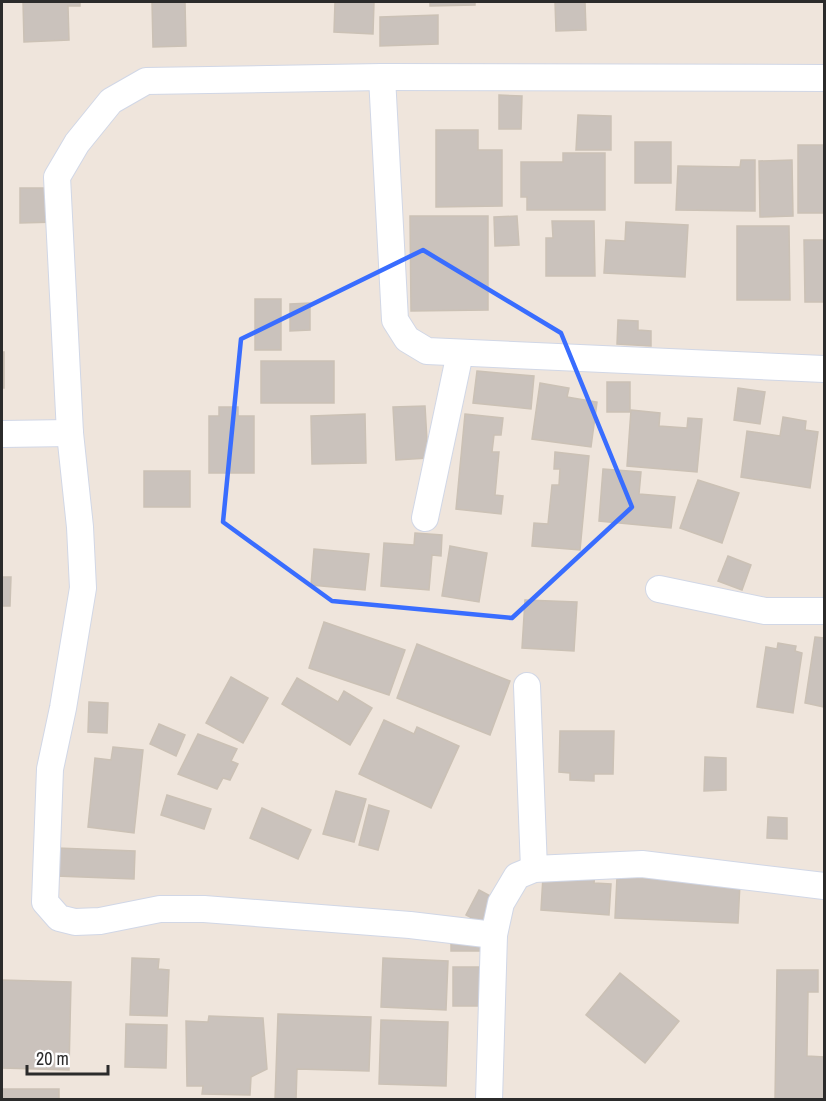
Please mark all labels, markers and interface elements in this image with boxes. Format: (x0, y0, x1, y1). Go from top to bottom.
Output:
scale bar (27, 1038, 108, 1076)
text: 20 m (36, 1046, 69, 1071)

